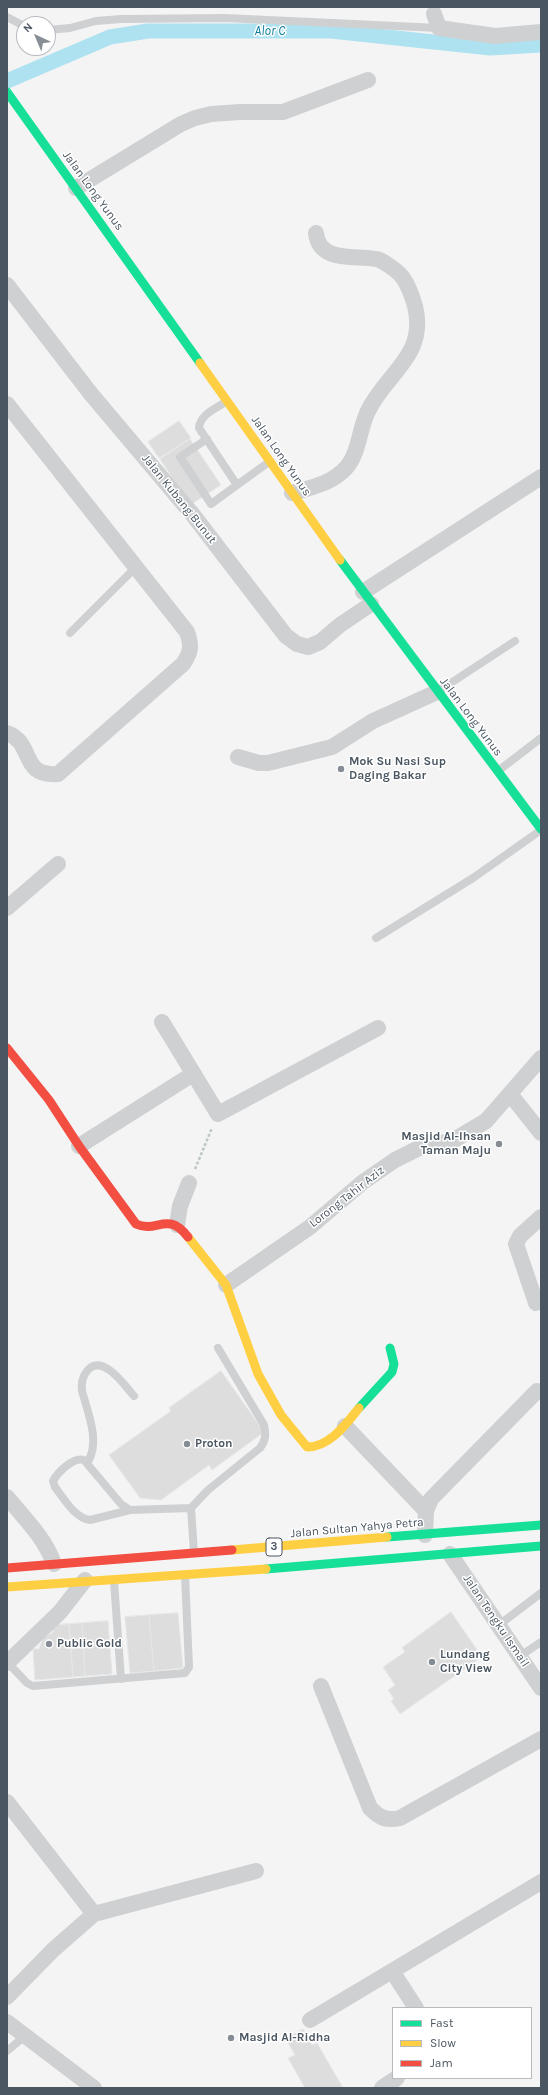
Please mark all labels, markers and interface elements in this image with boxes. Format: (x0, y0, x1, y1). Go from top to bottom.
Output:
north arrow (16, 16, 56, 56)
text: N (21, 20, 35, 35)
water label: Alor C (255, 23, 285, 39)
street label: Jalan Long Yunus (59, 149, 127, 233)
street label: Jalan Long Yunus (248, 413, 314, 499)
street label: Jalan Kubang Bunut (139, 452, 219, 546)
street label: Jalan Long Yunus (437, 675, 505, 759)
place label: Mok Su Nasi Sup Daging Bakar (349, 755, 446, 783)
marker: Mok Su Nasi Sup Daging Bakar (336, 764, 346, 774)
place label: Masjid Al-Ihsan Taman Maju (401, 1130, 491, 1158)
marker: Masjid Al-Ihsan Taman Maju (494, 1139, 504, 1149)
street label: Lorong Tahir Aziz (307, 1163, 387, 1231)
place label: Proton (195, 1437, 232, 1451)
marker: Proton (182, 1439, 192, 1449)
street label: Jalan Sultan Yahya Petra (290, 1515, 424, 1541)
road number: 3 (266, 1538, 282, 1556)
street label: Jalan Tengku Ismail (460, 1572, 532, 1670)
place label: Public Gold (57, 1637, 122, 1651)
marker: Public Gold (44, 1639, 54, 1649)
place label: Lundang City View (440, 1648, 492, 1676)
marker: Lundang City View (427, 1657, 437, 1667)
legend (392, 2007, 532, 2079)
text: Fast (430, 2016, 453, 2030)
place label: Masjid Al-Ridha (239, 2031, 330, 2045)
marker: Masjid Al-Ridha (226, 2033, 236, 2043)
text: Slow (430, 2036, 456, 2050)
text: Jam (430, 2056, 453, 2070)

